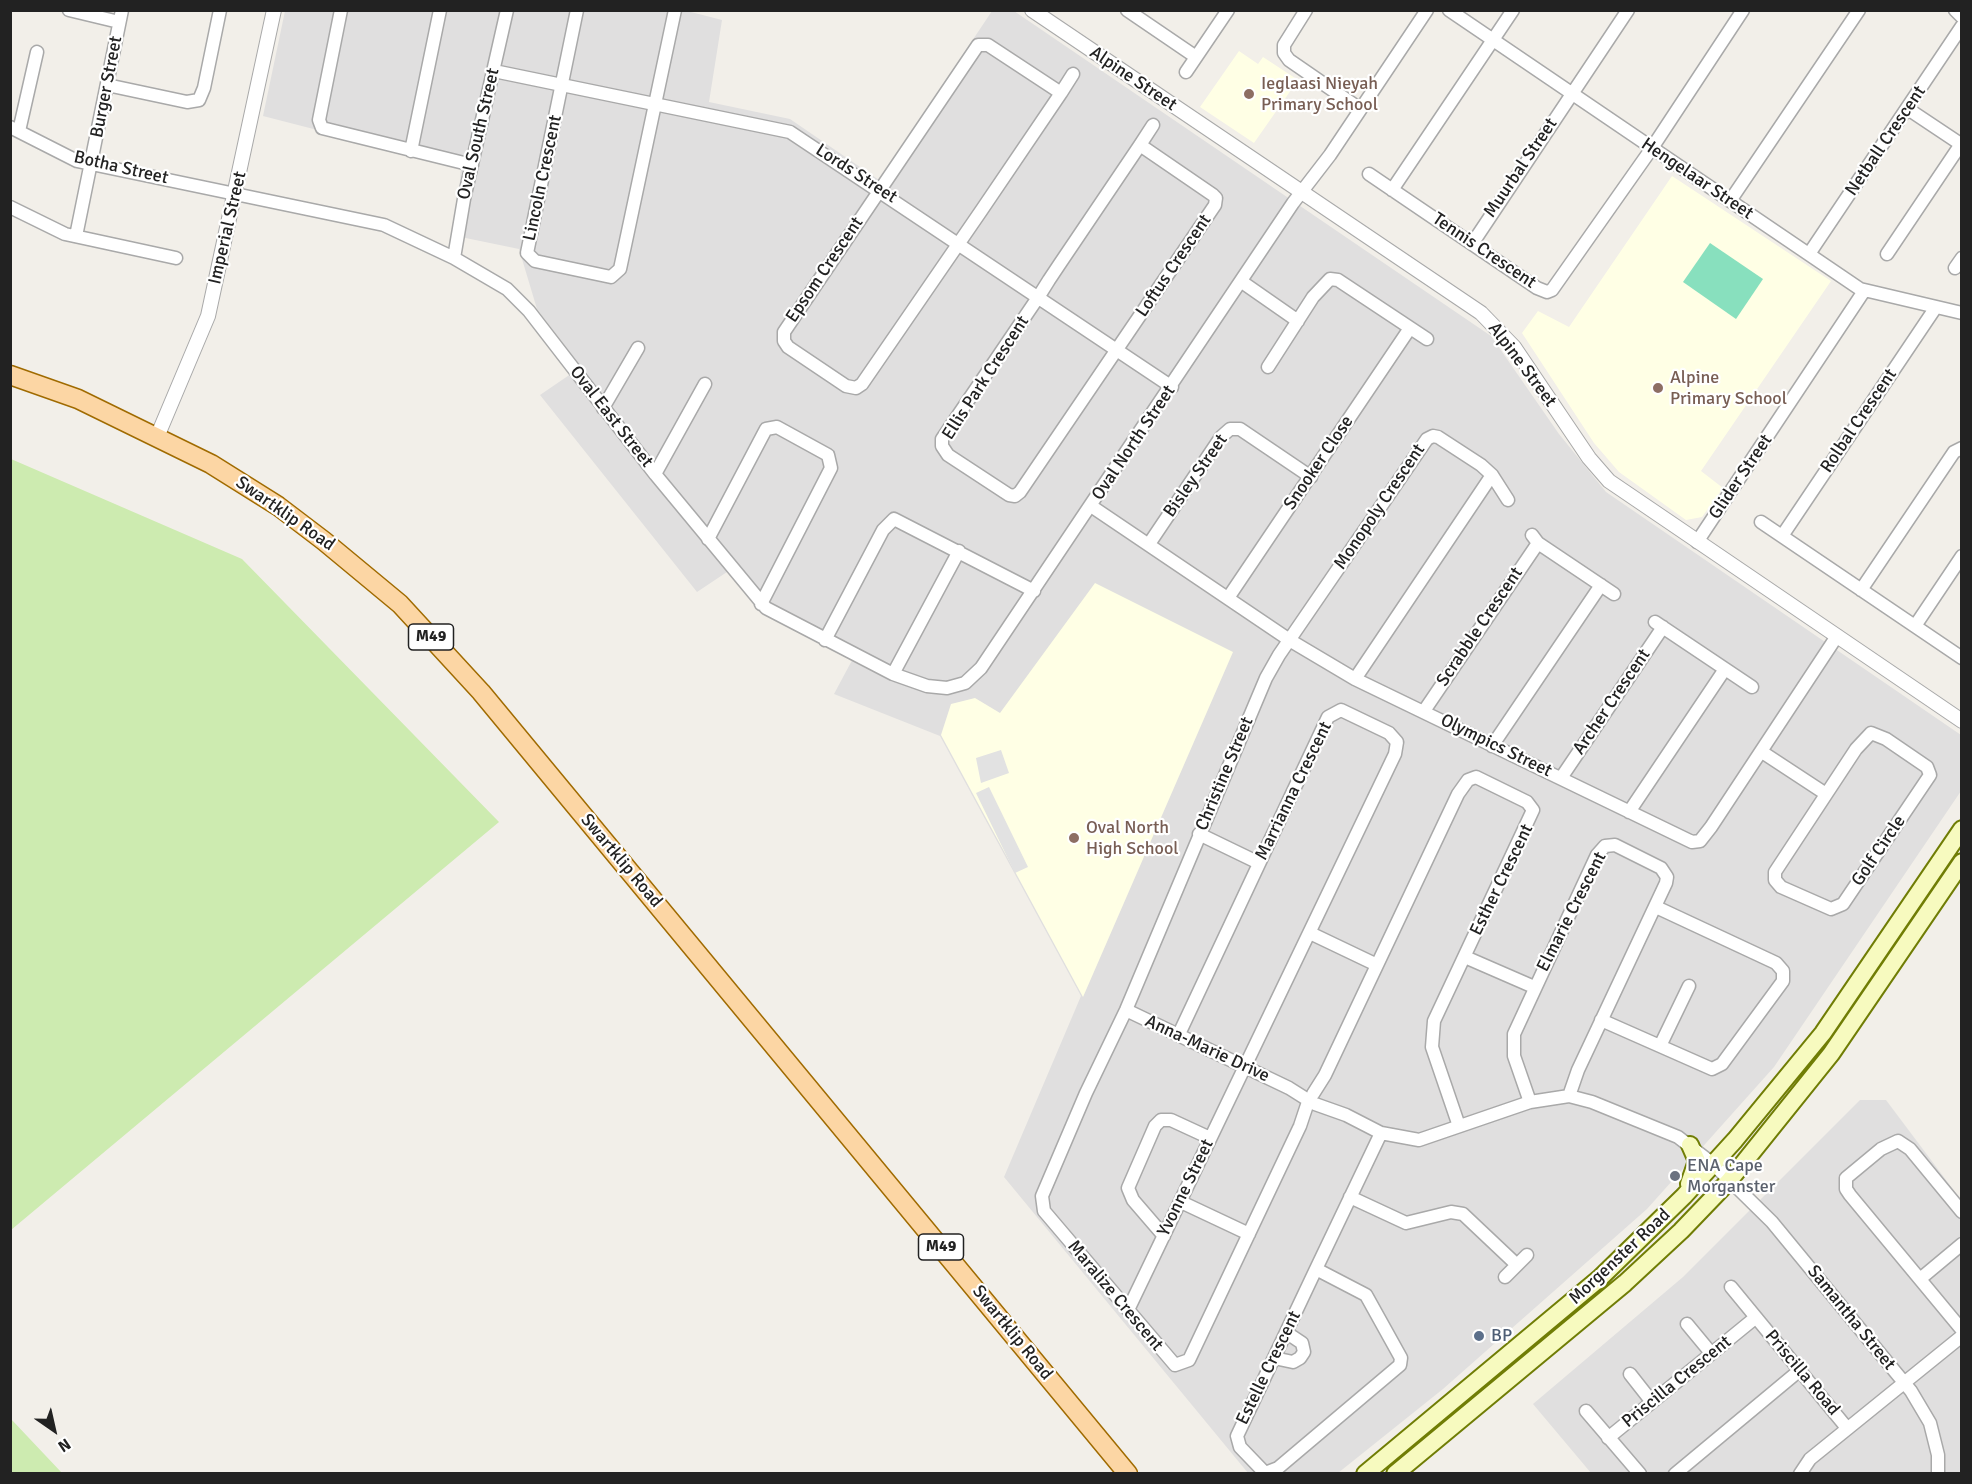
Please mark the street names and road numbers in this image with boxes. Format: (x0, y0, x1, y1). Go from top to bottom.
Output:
street label: Burger Street (87, 34, 127, 140)
street label: Alpine Street (1085, 42, 1181, 116)
street label: Oval South Street (453, 66, 505, 202)
street label: Netball Crescent (1841, 82, 1931, 200)
street label: Lincoln Crescent (519, 113, 567, 243)
street label: Muurbal Street (1480, 114, 1562, 222)
street label: Hengelaar Street (1637, 134, 1757, 224)
street label: Lords Street (811, 140, 901, 208)
street label: Botha Street (72, 147, 170, 189)
street label: Imperial Street (205, 169, 251, 287)
street label: Tennis Crescent (1428, 208, 1540, 294)
street label: Loftus Crescent (1132, 211, 1216, 321)
street label: Epsom Crescent (782, 213, 868, 327)
street label: Ellis Park Crescent (938, 312, 1034, 444)
street label: Alpine Street (1483, 318, 1561, 412)
street label: Oval East Street (565, 362, 657, 472)
street label: Rolbal Crescent (1816, 365, 1902, 477)
street label: Oval North Street (1088, 381, 1180, 505)
street label: Snooker Close (1280, 412, 1358, 514)
street label: Bisley Street (1159, 430, 1233, 522)
street label: Glider Street (1705, 430, 1777, 524)
street label: Monopoly Crescent (1330, 440, 1430, 574)
street label: Swartklip Road (231, 472, 339, 556)
street label: Scrabble Crescent (1432, 563, 1528, 691)
road number: M49 (408, 624, 454, 650)
street label: Archer Crescent (1569, 645, 1655, 759)
street label: Olympics Street (1437, 710, 1555, 782)
street label: Christine Street (1191, 714, 1259, 834)
street label: Marrianna Crescent (1251, 718, 1337, 864)
street label: Swartklip Road (576, 810, 666, 912)
street label: Golf Circle (1847, 812, 1911, 890)
street label: Esther Crescent (1466, 821, 1538, 939)
street label: Elmarie Crescent (1533, 849, 1611, 975)
street label: Anna-Marie Drive (1141, 1011, 1273, 1087)
street label: Yvonne Street (1153, 1136, 1219, 1240)
street label: Morgenster Road (1565, 1204, 1675, 1310)
road number: M49 (918, 1234, 964, 1260)
street label: Maralize Crescent (1062, 1236, 1168, 1356)
street label: Samantha Street (1802, 1261, 1900, 1375)
street label: Swartklip Road (967, 1281, 1057, 1385)
street label: Estelle Crescent (1232, 1308, 1306, 1428)
street label: Priscilla Road (1760, 1326, 1844, 1420)
street label: Priscilla Crescent (1618, 1331, 1736, 1433)

